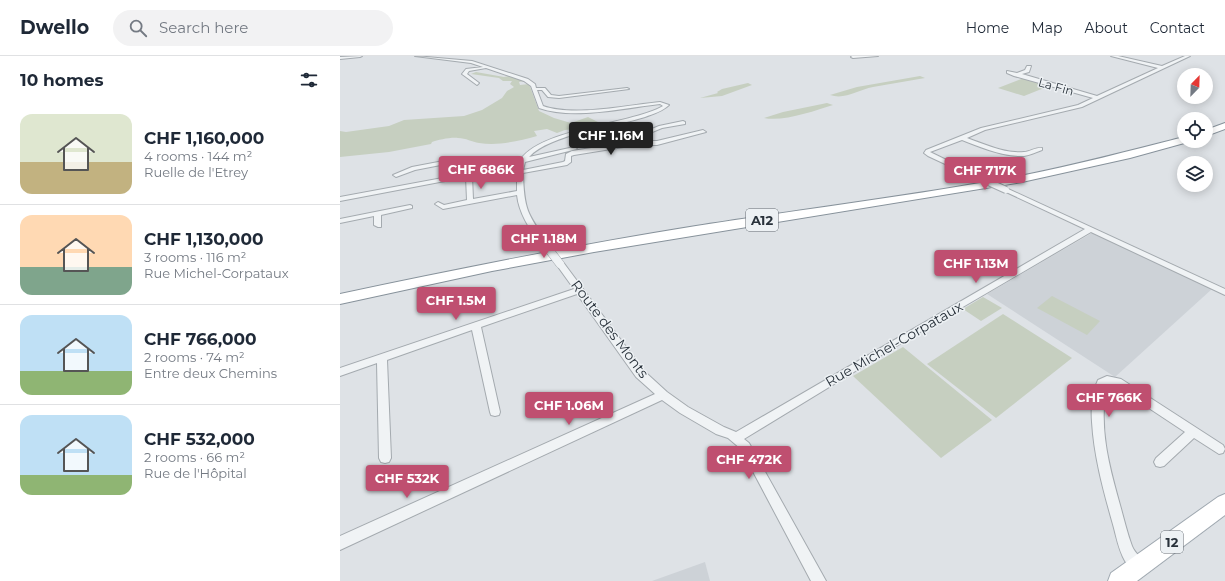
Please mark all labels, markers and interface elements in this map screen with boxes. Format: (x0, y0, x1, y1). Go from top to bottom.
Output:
search box (113, 10, 393, 46)
text: Dwello (20, 16, 89, 39)
icon: search (127, 17, 149, 39)
text: Search here (159, 18, 248, 37)
text: Home (966, 19, 1009, 37)
text: Map (1031, 19, 1062, 37)
text: About (1084, 19, 1128, 37)
text: Contact (1150, 19, 1205, 37)
north arrow (1177, 68, 1213, 104)
map controls (1177, 68, 1213, 192)
icon: filters (298, 69, 320, 91)
text: 10 homes (20, 70, 104, 90)
street label: La Fin (1037, 74, 1076, 99)
button: locate (1177, 112, 1213, 148)
pin: CHF 1.16M (565, 122, 657, 156)
text: CHF 1.16M (578, 127, 644, 143)
text: CHF 1,160,000 (144, 128, 264, 148)
icon: home (52, 130, 100, 178)
text: 4 rooms · 144 m² (144, 148, 252, 164)
pin: CHF 686K (440, 156, 522, 190)
button: layers (1177, 156, 1213, 192)
pin: CHF 717K (944, 157, 1026, 191)
text: CHF 686K (448, 161, 514, 177)
text: CHF 717K (954, 162, 1016, 178)
text: Ruelle de l'Etrey (144, 164, 248, 180)
road number: A12 (746, 209, 778, 231)
pin: CHF 1.18M (498, 225, 590, 259)
text: CHF 1,130,000 (144, 229, 263, 249)
text: CHF 1.18M (511, 230, 577, 246)
icon: home (52, 231, 100, 279)
text: 3 rooms · 116 m² (144, 249, 246, 265)
pin: CHF 1.13M (930, 250, 1022, 284)
text: CHF 1.13M (943, 255, 1009, 271)
text: Rue Michel-Corpataux (144, 265, 289, 281)
street label: Route des Monts (567, 276, 653, 382)
pin: CHF 1.5M (415, 287, 497, 321)
text: CHF 1.5M (426, 292, 486, 308)
street label: Rue Michel-Corpataux (822, 297, 966, 391)
text: CHF 766,000 (144, 329, 257, 349)
icon: home (52, 331, 100, 379)
text: 2 rooms · 74 m² (144, 349, 245, 365)
text: Entre deux Chemins (144, 365, 277, 381)
pin: CHF 766K (1068, 384, 1150, 418)
text: CHF 766K (1076, 389, 1142, 405)
pin: CHF 1.06M (523, 392, 615, 426)
text: CHF 1.06M (534, 397, 604, 413)
text: CHF 532,000 (144, 429, 255, 449)
icon: home (52, 431, 100, 479)
pin: CHF 472K (708, 446, 790, 480)
text: 2 rooms · 66 m² (144, 449, 245, 465)
text: CHF 472K (716, 451, 782, 467)
text: Rue de l'Hôpital (144, 465, 247, 481)
pin: CHF 532K (366, 465, 448, 499)
text: CHF 532K (375, 470, 439, 486)
road number: 12 (1161, 531, 1183, 553)

